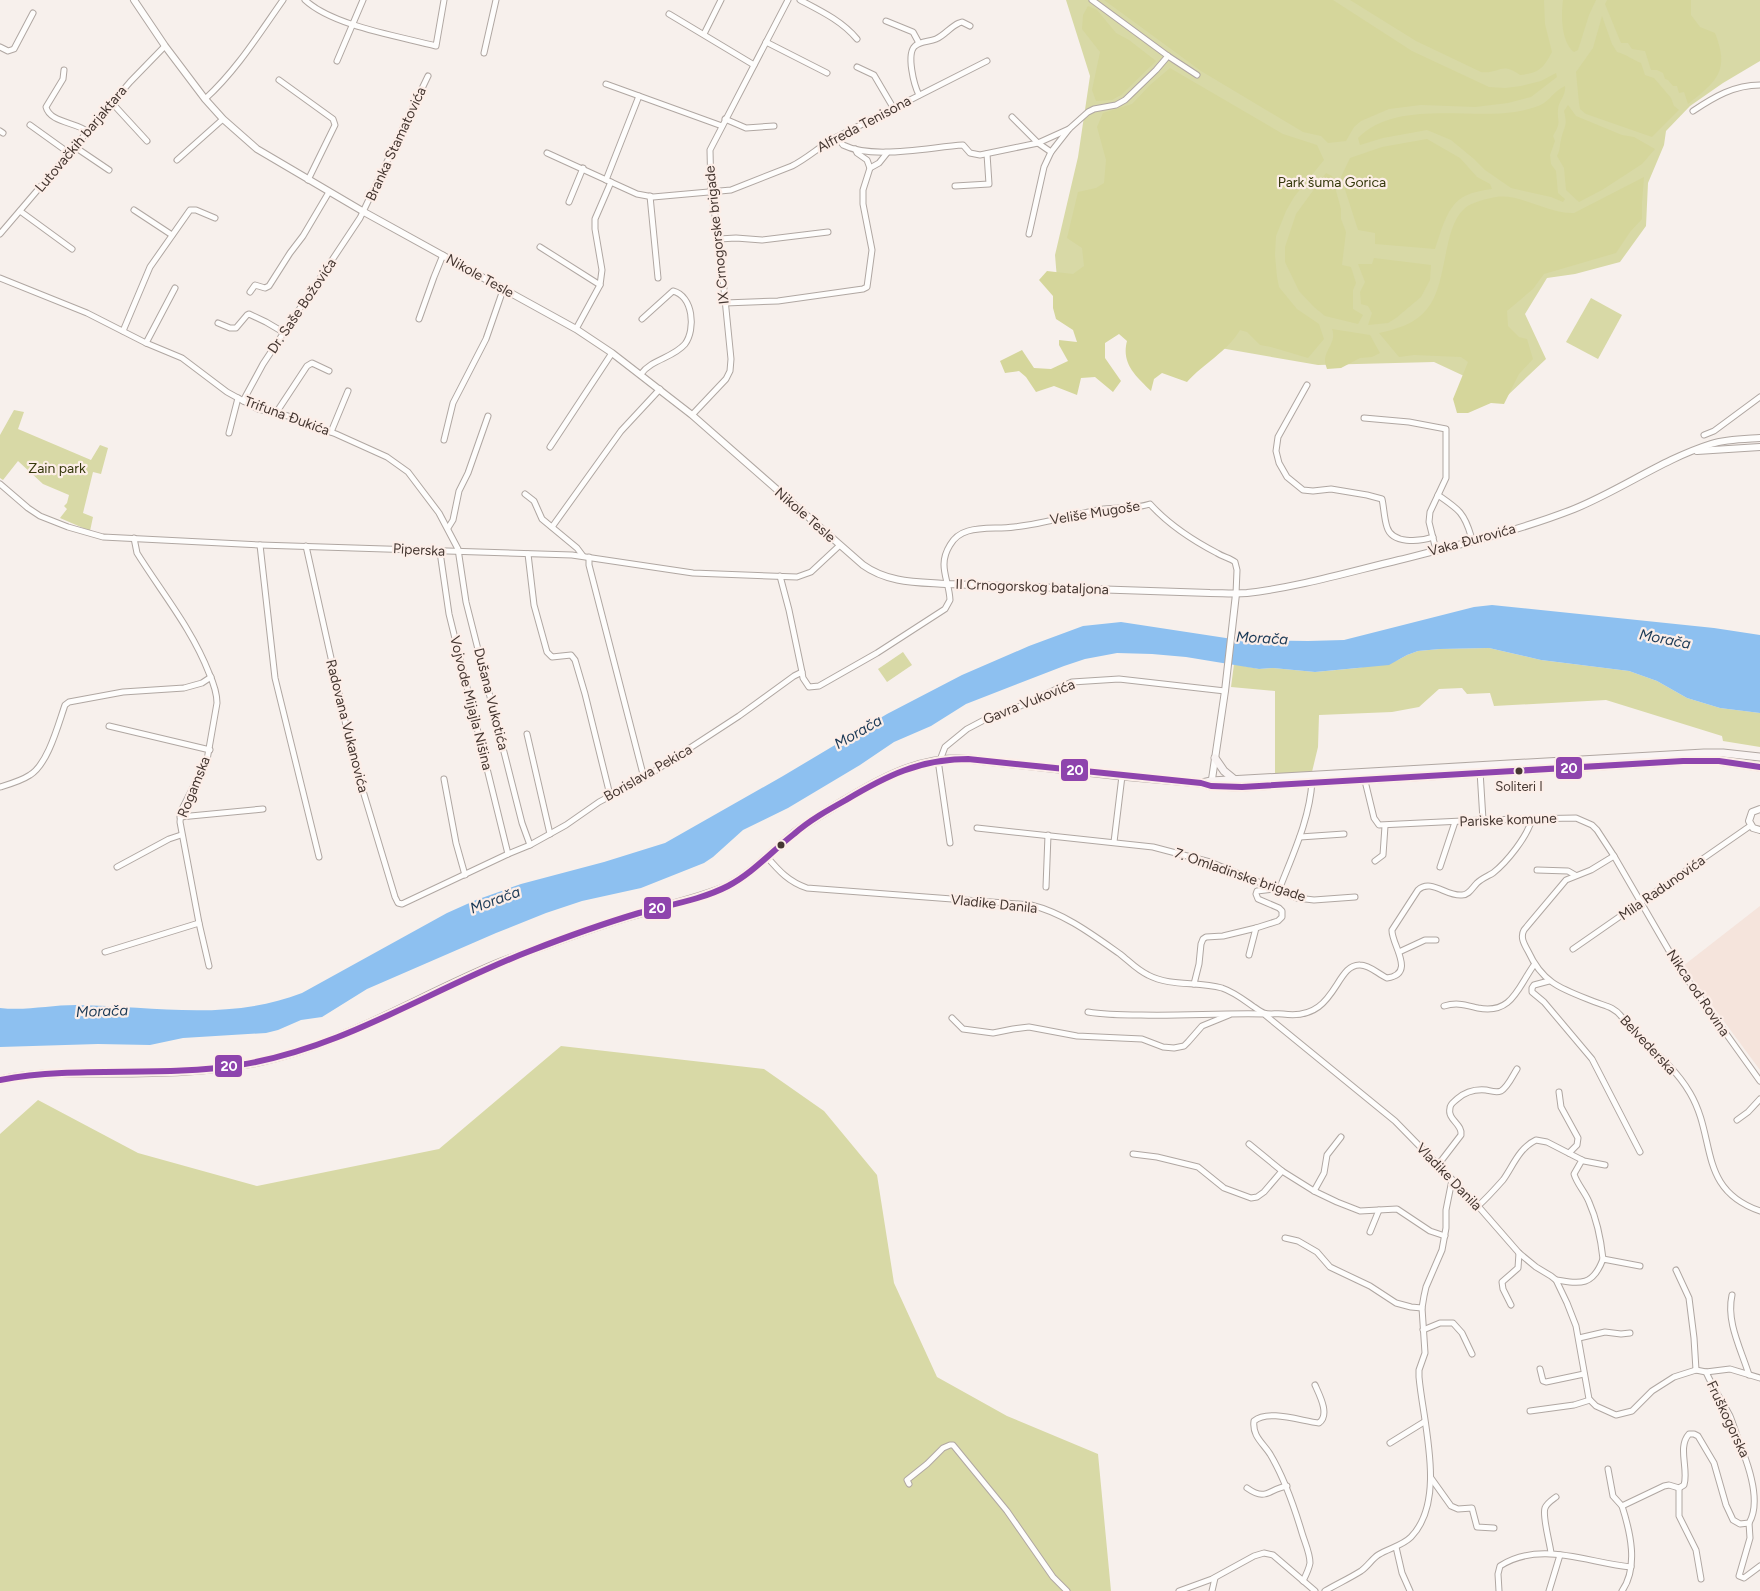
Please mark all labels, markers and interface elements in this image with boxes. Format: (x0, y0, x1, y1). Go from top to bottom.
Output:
street label: Lutovačkih barjaktara (32, 82, 130, 196)
street label: Branka Stamatovića (362, 84, 430, 204)
street label: Alfreda Tenisona (814, 92, 914, 156)
street label: IX Crnogorske brigade (701, 164, 733, 305)
park label: Park šuma Gorica (1278, 174, 1386, 191)
street label: Nikole Tesle (443, 250, 517, 302)
street label: Dr. Saše Božovića (264, 255, 340, 357)
street label: Trifuna Đukića (242, 393, 332, 439)
park label: Zain park (28, 460, 86, 477)
street label: Nikole Tesle (771, 484, 839, 546)
street label: Veliše Mugoše (1049, 497, 1142, 529)
street label: Vaka Đurovića (1426, 520, 1518, 560)
street label: Piperska (392, 540, 446, 560)
street label: II Crnogorskog bataljona (955, 576, 1109, 598)
water label: Morača (1638, 625, 1693, 653)
water label: Morača (1235, 628, 1289, 648)
street label: Vojvode Mijajla Nišina (446, 634, 496, 772)
street label: Dušana Vukotića (470, 646, 512, 752)
street label: Radovana Vukanovića (322, 658, 372, 794)
street label: Gavra Vukovića (981, 676, 1077, 728)
water label: Morača (831, 711, 885, 753)
street label: Borislava Pekica (601, 741, 695, 805)
street label: Rogamska (174, 754, 214, 820)
line badge: 20 (1555, 756, 1583, 780)
line badge: 20 (1060, 758, 1089, 782)
text: 20 (1560, 760, 1578, 777)
text: 20 (1066, 762, 1084, 779)
marker: Soliteri I (1514, 766, 1524, 776)
place label: Soliteri I (1495, 779, 1543, 794)
street label: Pariske komune (1459, 810, 1557, 830)
unlabelled marker (776, 840, 786, 850)
street label: 7. Omladinske brigade (1172, 845, 1308, 906)
street label: Mila Radunovića (1615, 852, 1709, 924)
water label: Morača (467, 883, 523, 917)
street label: Vladike Danila (950, 891, 1038, 917)
line badge: 20 (643, 896, 672, 920)
text: 20 (648, 900, 666, 917)
street label: Nikca od Rovina (1663, 946, 1733, 1040)
water label: Morača (76, 1001, 129, 1021)
street label: Belvederska (1616, 1012, 1680, 1078)
line badge: 20 (214, 1054, 243, 1078)
text: 20 (220, 1058, 238, 1075)
street label: Vladike Danila (1413, 1140, 1485, 1214)
street label: Fruškogorska (1703, 1378, 1753, 1460)

